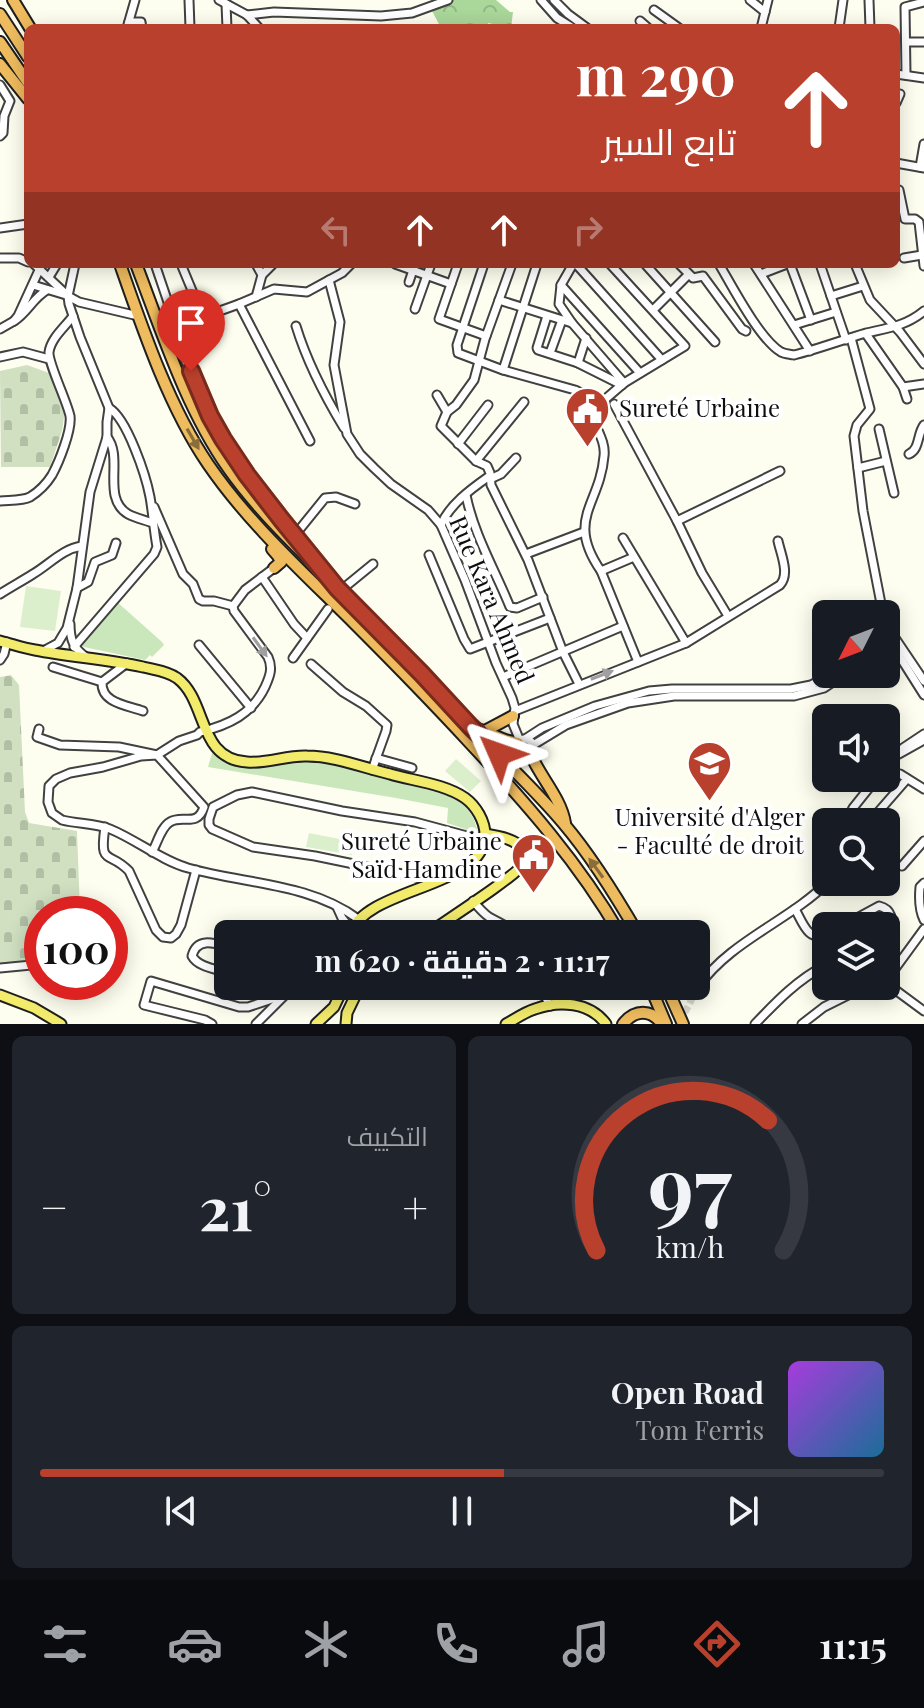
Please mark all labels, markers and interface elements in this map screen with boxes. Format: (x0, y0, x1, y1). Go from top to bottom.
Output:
text: 290 m (576, 36, 736, 111)
icon: ahead (764, 56, 868, 160)
text: تابع السير (603, 116, 736, 164)
icon: left (314, 208, 358, 252)
icon: ahead (398, 208, 442, 252)
icon: ahead (482, 208, 526, 252)
icon: right (566, 208, 610, 252)
pin (157, 289, 225, 371)
icon: arrive (169, 301, 213, 345)
public building icon: Sureté Urbaine (564, 385, 612, 448)
place label: Sureté Urbaine (619, 391, 780, 423)
one-way arrow (186, 428, 200, 450)
street label: Rue Kara Ahmed (443, 510, 543, 688)
north arrow (812, 600, 900, 688)
map controls (812, 600, 900, 1000)
one-way arrow (252, 637, 268, 657)
one-way arrow (590, 668, 614, 681)
button: sound (812, 704, 900, 792)
position arrow (457, 712, 541, 796)
school or university icon: Université d'Alger - Faculté de droit (686, 740, 734, 803)
place label: Université d'Alger - Faculté de droit (615, 800, 806, 860)
button: search (812, 808, 900, 896)
place label: Sureté Urbaine Saïd Hamdine (341, 824, 502, 884)
public building icon: Sureté Urbaine Saïd Hamdine (509, 832, 557, 895)
one-way arrow (588, 857, 604, 879)
speed limit sign: 100 (24, 896, 128, 1000)
button: layers (812, 912, 900, 1000)
text: 11:17 · 2 دقيقة · 620 m (314, 940, 610, 980)
text: التكييف (346, 1118, 428, 1153)
text: 97 (648, 1127, 732, 1238)
text: 21° (199, 1166, 272, 1246)
text: − (40, 1176, 68, 1235)
text: + (402, 1176, 428, 1235)
text: km/h (656, 1227, 724, 1265)
text: Open Road (611, 1372, 764, 1412)
text: Tom Ferris (635, 1412, 764, 1447)
icon: previous (159, 1489, 203, 1533)
icon: pause (440, 1489, 484, 1533)
icon: next (721, 1489, 765, 1533)
icon: filters (37, 1616, 93, 1672)
icon: car (167, 1616, 223, 1672)
icon: climate (298, 1616, 354, 1672)
icon: phone (428, 1616, 484, 1672)
icon: music (558, 1616, 614, 1672)
icon: directions (689, 1616, 745, 1672)
text: 11:15 (819, 1620, 887, 1668)

